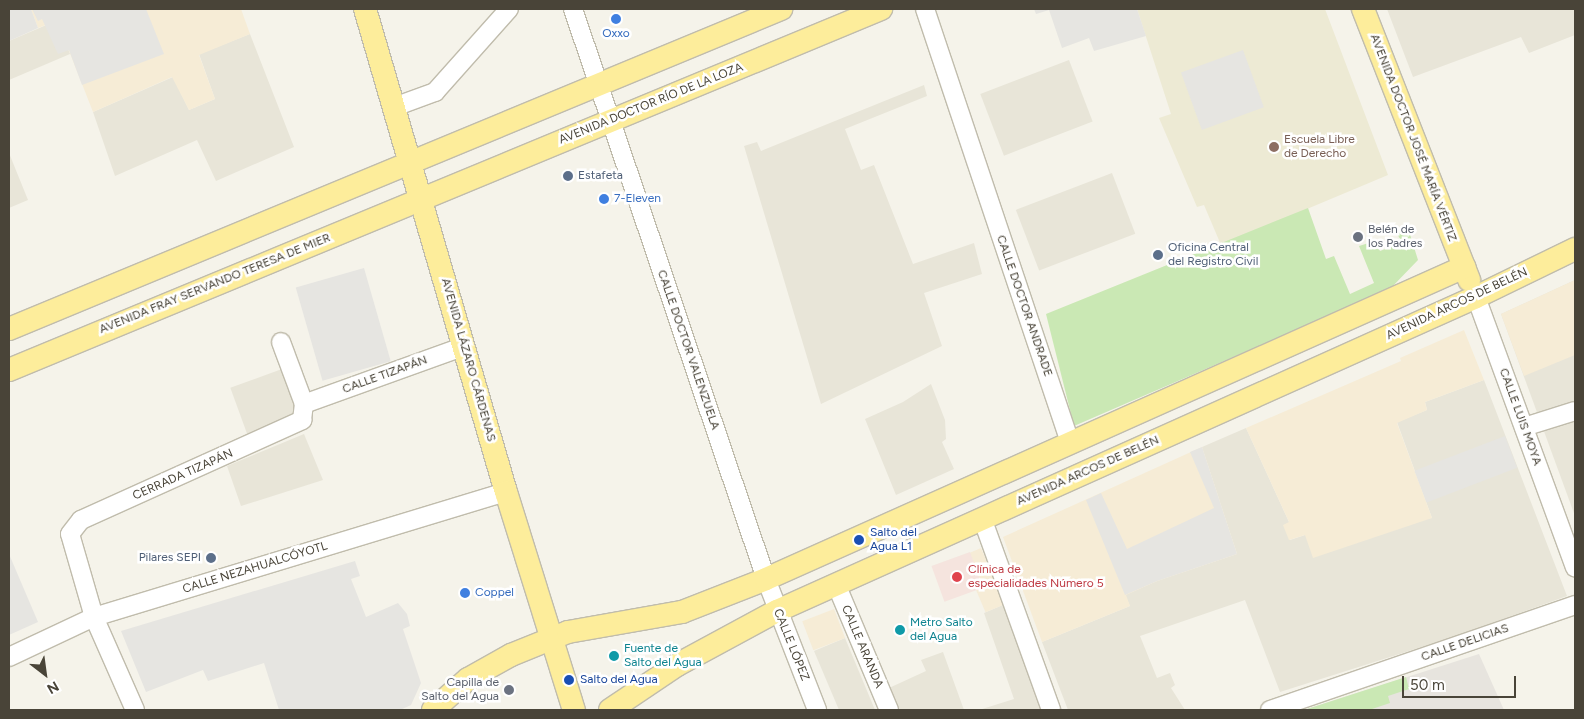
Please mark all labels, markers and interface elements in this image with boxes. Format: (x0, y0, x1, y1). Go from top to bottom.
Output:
marker: Oxxo (610, 13, 622, 25)
place label: Oxxo (602, 27, 630, 41)
street label: AVENIDA DOCTOR JOSÉ MARÍA VÉRTIZ (1367, 32, 1459, 244)
street label: AVENIDA DOCTOR RÍO DE LA LOZA (557, 60, 745, 148)
place label: Escuela Libre de Derecho (1284, 133, 1355, 161)
marker: Escuela Libre de Derecho (1268, 141, 1280, 153)
place label: Estafeta (578, 169, 623, 183)
marker: Estafeta (562, 170, 574, 182)
place label: 7-Eleven (614, 192, 661, 206)
marker: 7-Eleven (598, 193, 610, 205)
place label: Belén de los Padres (1368, 223, 1422, 251)
street label: AVENIDA FRAY SERVANDO TERESA DE MIER (97, 231, 333, 337)
marker: Belén de los Padres (1352, 231, 1364, 243)
street label: CALLE DOCTOR ANDRADE (993, 233, 1055, 379)
place label: Oficina Central del Registro Civil (1168, 241, 1258, 269)
marker: Oficina Central del Registro Civil (1152, 249, 1164, 261)
street label: AVENIDA ARCOS DE BELÉN (1384, 265, 1530, 343)
street label: CALLE DOCTOR VALENZUELA (654, 268, 722, 432)
street label: AVENIDA LÁZARO CÁRDENAS (438, 277, 498, 443)
street label: CALLE TIZAPÁN (341, 353, 429, 397)
street label: CALLE LUIS MOYA (1496, 366, 1544, 468)
street label: AVENIDA ARCOS DE BELÉN (1015, 433, 1161, 509)
street label: CERRADA TIZAPÁN (131, 446, 235, 504)
place label: Salto del Agua L1 (870, 526, 917, 554)
marker: Salto del Agua L1 (852, 533, 866, 547)
street label: CALLE NEZAHUALCÓYOTL (181, 539, 329, 597)
place label: Pilares SEPI (139, 551, 201, 565)
marker: Pilares SEPI (205, 552, 217, 564)
place label: Clínica de especialidades Número 5 (968, 563, 1104, 591)
marker: Clínica de especialidades Número 5 (950, 570, 964, 584)
place label: Coppel (475, 586, 514, 600)
marker: Coppel (459, 587, 471, 599)
street label: CALLE ARANDA (838, 603, 886, 691)
street label: CALLE LÓPEZ (770, 607, 812, 683)
place label: Metro Salto del Agua (910, 616, 973, 644)
street label: CALLE DELICIAS (1419, 621, 1511, 665)
marker: Metro Salto del Agua (894, 624, 906, 636)
place label: Fuente de Salto del Agua (624, 642, 702, 670)
north arrow (20, 649, 70, 699)
marker: Fuente de Salto del Agua (608, 650, 620, 662)
scale bar (1404, 666, 1518, 698)
marker: Salto del Agua (562, 673, 576, 687)
place label: Salto del Agua (580, 673, 658, 687)
place label: Capilla de Salto del Agua (421, 676, 499, 704)
text: 50 m (1410, 676, 1445, 694)
text: N (44, 677, 62, 697)
marker: Capilla de Salto del Agua (503, 684, 515, 696)

